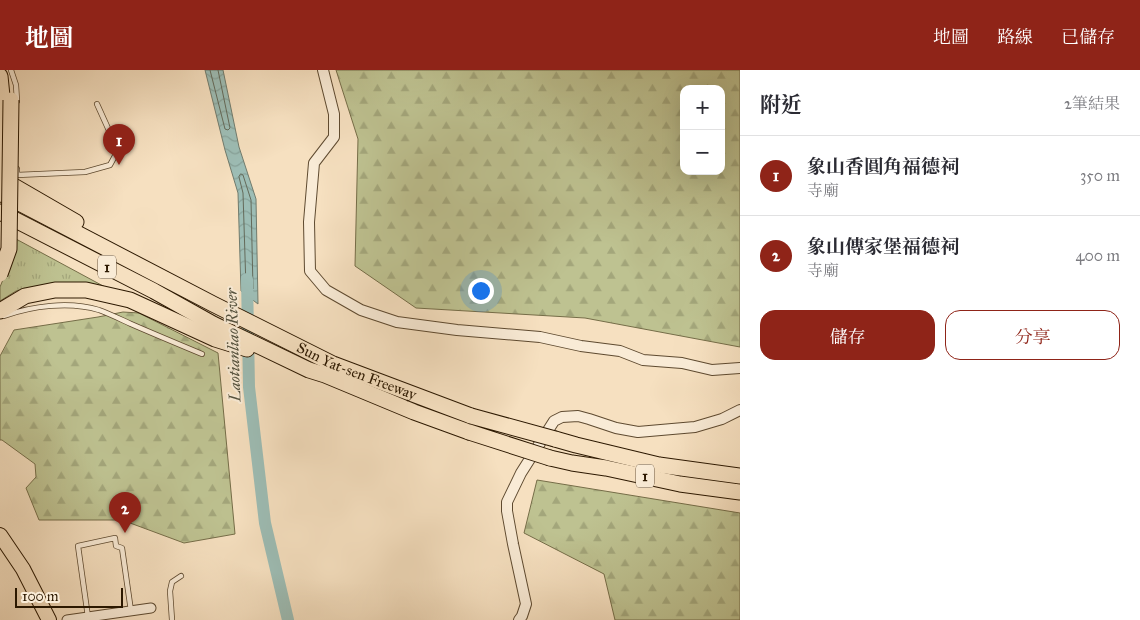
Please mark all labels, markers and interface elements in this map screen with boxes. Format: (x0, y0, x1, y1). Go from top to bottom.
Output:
text: 地圖 (25, 23, 73, 53)
text: 地圖 (933, 26, 969, 48)
text: 路線 (997, 26, 1033, 48)
text: 已儲存 (1061, 26, 1115, 48)
map controls (680, 85, 725, 175)
button: + (680, 85, 725, 130)
text: 附近 (760, 92, 802, 118)
text: 2筆結果 (1064, 94, 1120, 113)
pin: 1 (103, 124, 135, 165)
button: − (680, 130, 725, 175)
text: 象山香圓角福德祠 (807, 155, 959, 178)
text: 1 (773, 166, 779, 185)
text: 350 m (1080, 166, 1120, 185)
text: 寺廟 (807, 181, 839, 200)
text: 象山傳家堡福德祠 (807, 235, 959, 258)
text: 2 (772, 246, 780, 265)
text: 400 m (1076, 246, 1120, 265)
road number: 1 (98, 256, 116, 278)
text: 寺廟 (807, 261, 839, 280)
your location (468, 278, 494, 304)
water label: Laotianliao River (221, 287, 245, 403)
button: 儲存 (760, 310, 935, 360)
button: 分享 (945, 310, 1120, 360)
street label: Sun Yat-sen Freeway (294, 338, 420, 404)
road number: 1 (636, 464, 654, 488)
pin: 2 (109, 492, 141, 533)
scale bar (15, 585, 122, 608)
text: 100 m (22, 588, 59, 605)

